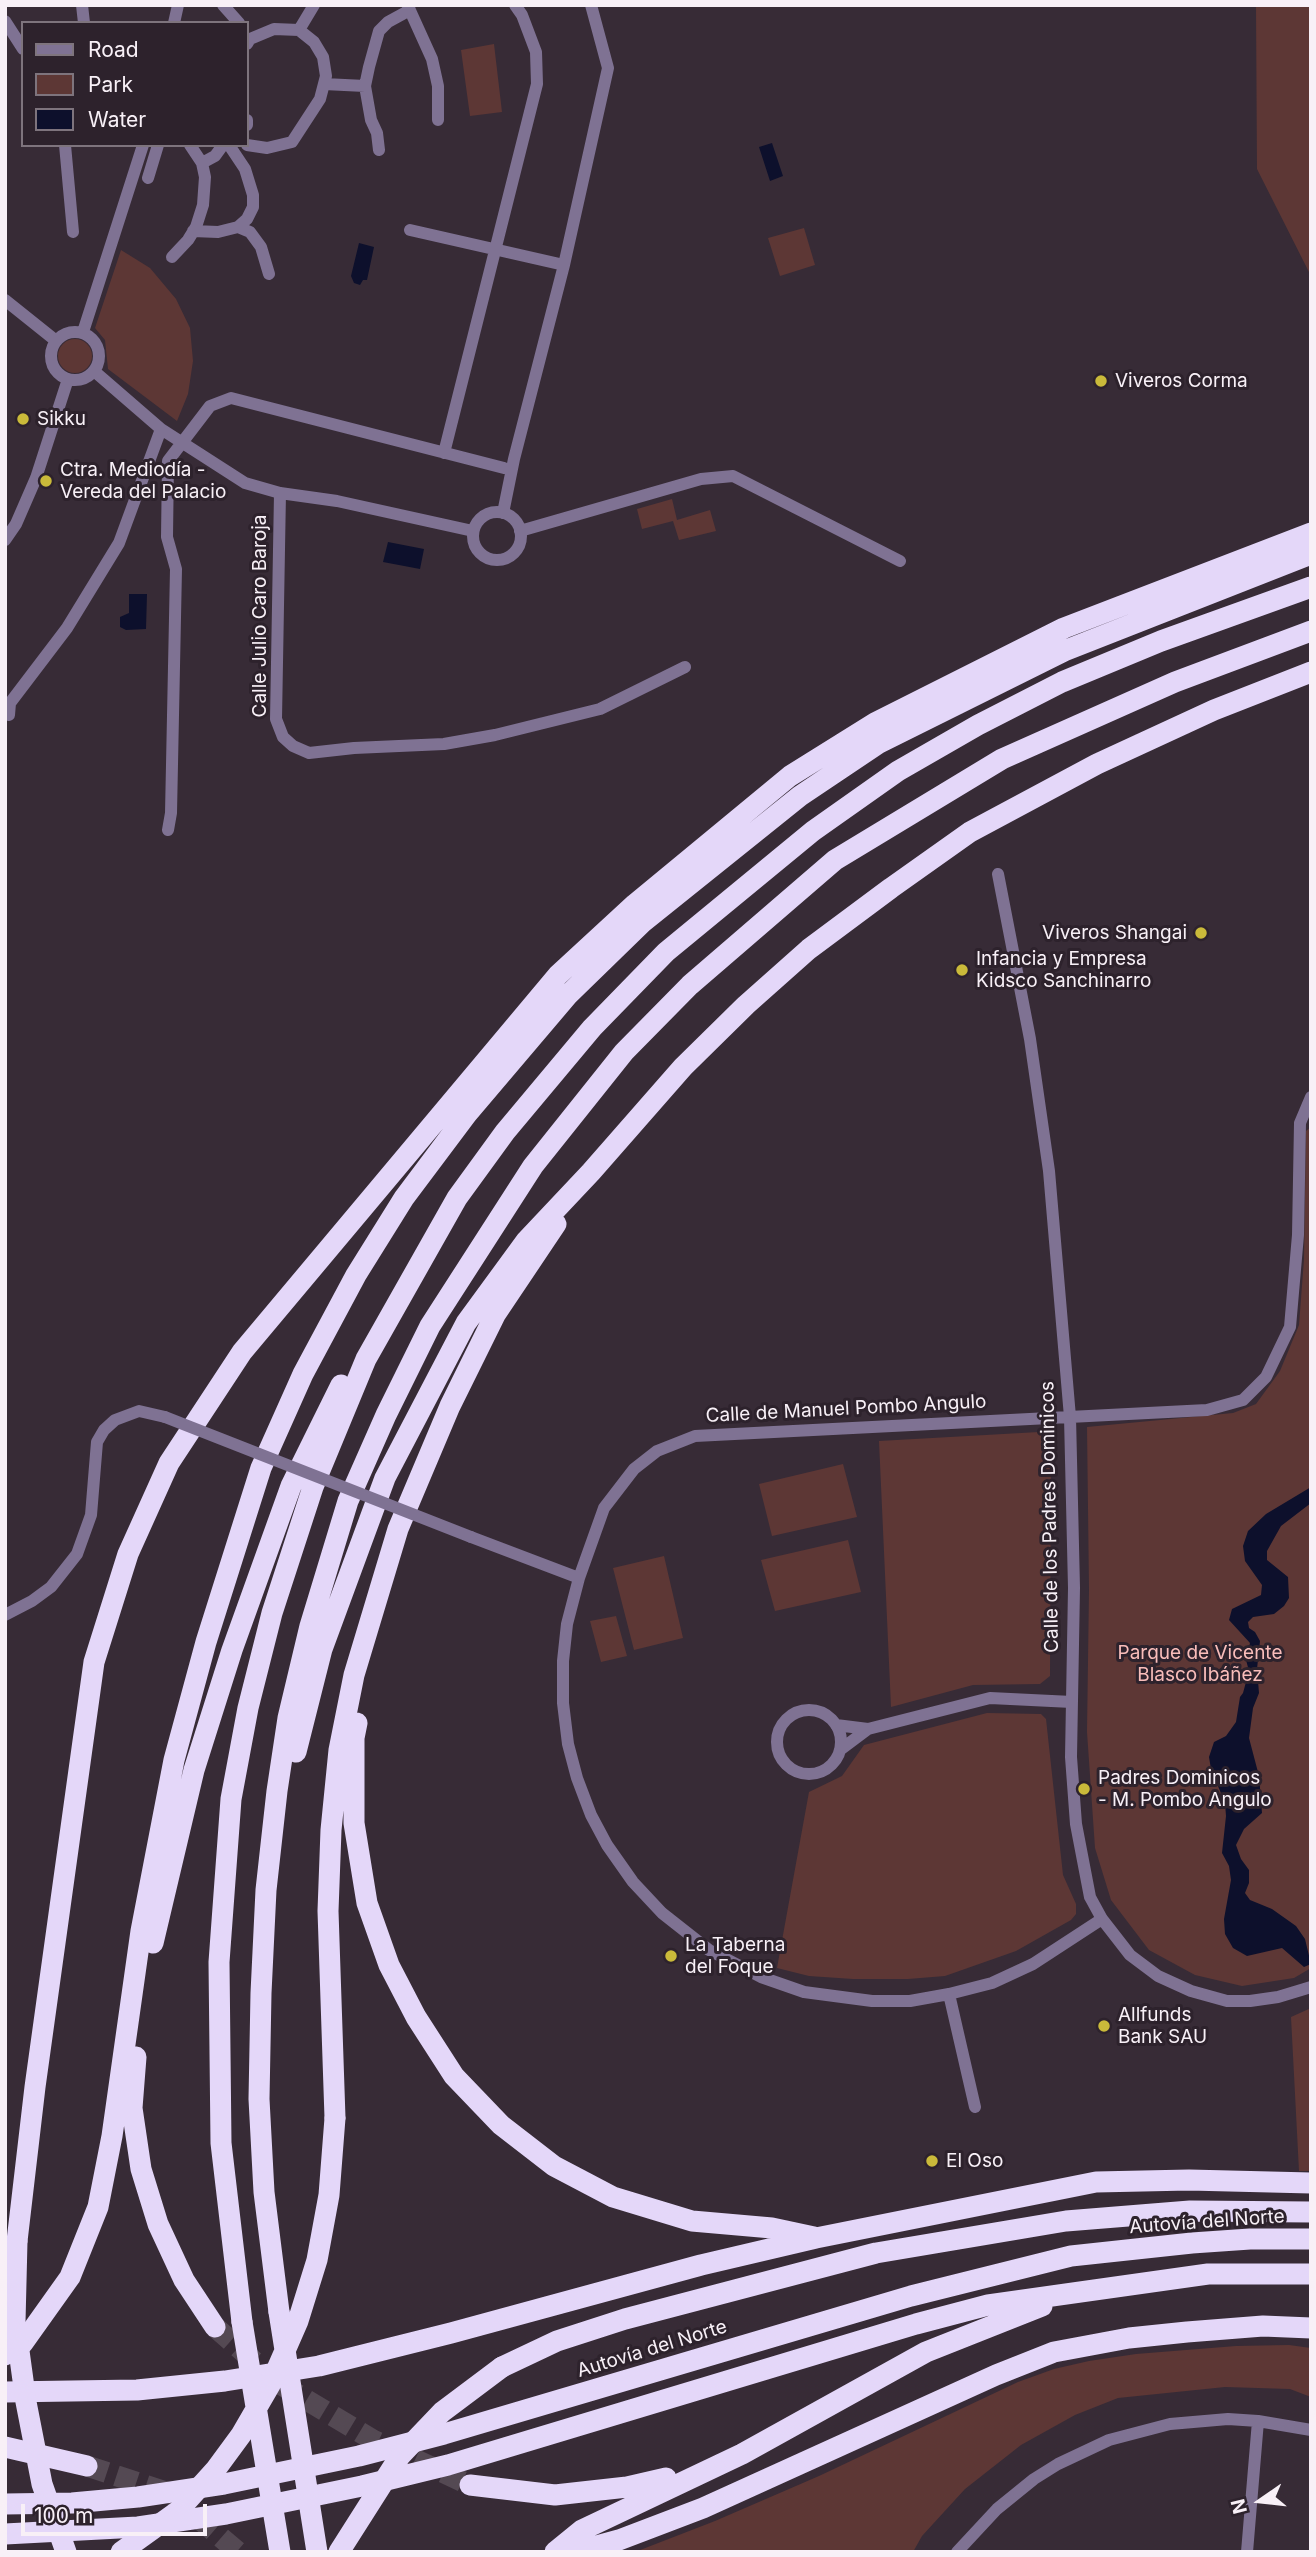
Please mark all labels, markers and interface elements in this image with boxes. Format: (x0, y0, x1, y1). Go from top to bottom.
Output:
legend (21, 21, 248, 147)
text: Road (88, 37, 139, 62)
text: Park (88, 72, 133, 97)
text: Water (88, 107, 146, 132)
place label: Viveros Corma (1115, 370, 1248, 392)
marker: Viveros Corma (1093, 373, 1109, 389)
place label: Sikku (37, 408, 86, 430)
marker: Sikku (15, 411, 31, 427)
place label: Ctra. Mediodía - Vereda del Palacio (60, 459, 226, 503)
marker: Ctra. Mediodía - Vereda del Palacio (38, 473, 54, 489)
street label: Calle Julio Caro Baroja (249, 515, 271, 717)
place label: Viveros Shangai (1042, 922, 1187, 944)
marker: Viveros Shangai (1193, 925, 1209, 941)
place label: Infancia y Empresa Kidsco Sanchinarro (976, 948, 1151, 992)
marker: Infancia y Empresa Kidsco Sanchinarro (954, 962, 970, 978)
street label: Calle de los Padres Dominicos (1036, 1381, 1064, 1653)
street label: Calle de Manuel Pombo Angulo (705, 1390, 987, 1428)
park label: Parque de Vicente Blasco Ibáñez (1118, 1642, 1282, 1686)
place label: Padres Dominicos - M. Pombo Angulo (1098, 1767, 1272, 1811)
marker: Padres Dominicos - M. Pombo Angulo (1076, 1781, 1092, 1797)
place label: La Taberna del Foque (685, 1934, 785, 1978)
marker: La Taberna del Foque (663, 1948, 679, 1964)
place label: Allfunds Bank SAU (1118, 2004, 1207, 2048)
marker: Allfunds Bank SAU (1096, 2018, 1112, 2034)
place label: El Oso (946, 2150, 1003, 2172)
marker: El Oso (924, 2153, 940, 2169)
street label: Autovía del Norte (1129, 2205, 1285, 2239)
street label: Autovía del Norte (574, 2315, 730, 2383)
north arrow (1225, 2466, 1295, 2536)
scale bar (24, 2490, 210, 2534)
text: N (1226, 2496, 1252, 2516)
text: 100 m (34, 2503, 93, 2528)

